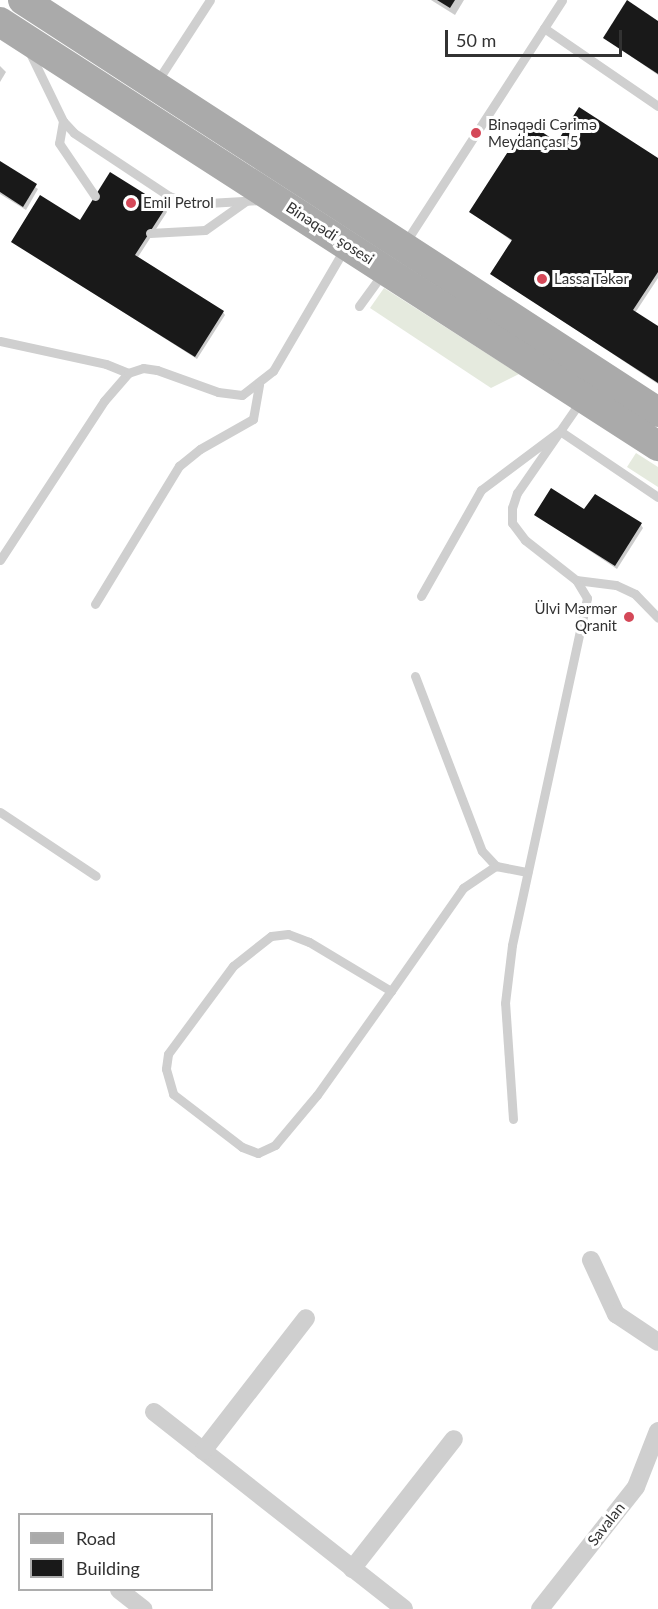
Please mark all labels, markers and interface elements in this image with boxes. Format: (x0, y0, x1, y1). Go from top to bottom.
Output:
scale bar (448, 18, 625, 56)
text: 50 m (456, 29, 496, 51)
place label: Binəqədi Cərimə Meydançası 5 (488, 115, 597, 150)
marker: Binəqədi Cərimə Meydançası 5 (469, 126, 483, 140)
place label: Emil Petrol (143, 194, 214, 212)
marker: Emil Petrol (124, 196, 138, 210)
street label: Binəqədi şosesi (283, 198, 377, 268)
place label: Lassa Təkər (554, 270, 629, 288)
marker: Lassa Təkər (535, 272, 549, 286)
place label: Ülvi Mərmər Qranit (535, 599, 617, 634)
marker: Ülvi Mərmər Qranit (622, 610, 636, 624)
street label: Savalan (584, 1499, 628, 1549)
legend (18, 1513, 213, 1591)
text: Road (76, 1527, 116, 1549)
text: Building (76, 1557, 140, 1579)

